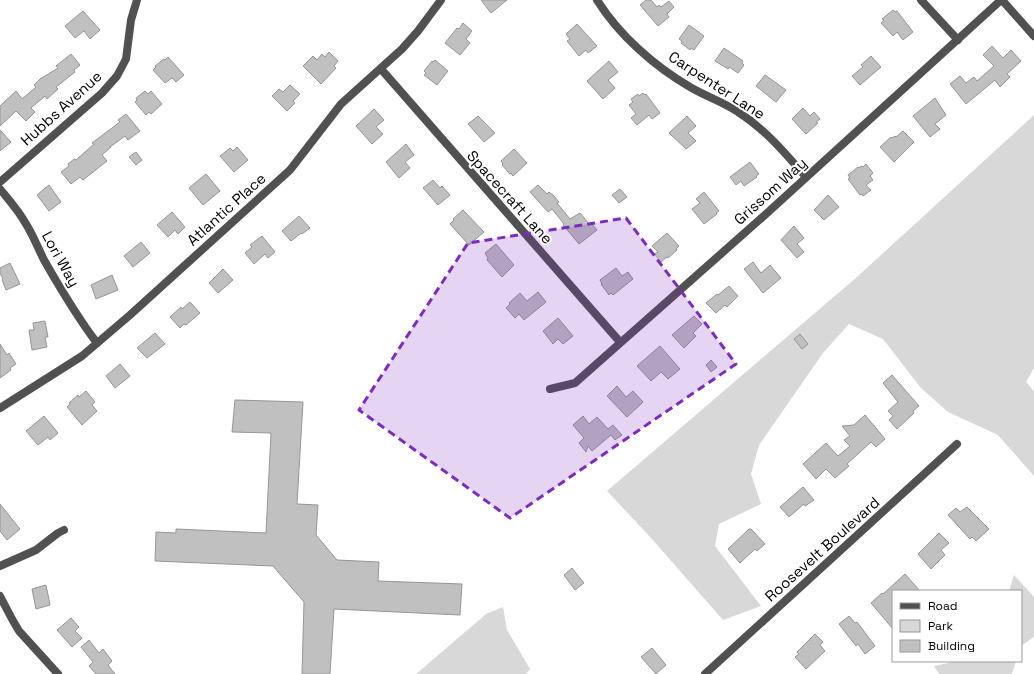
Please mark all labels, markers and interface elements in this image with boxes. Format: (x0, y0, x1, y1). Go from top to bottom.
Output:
street label: Carpenter Lane (665, 47, 769, 123)
street label: Hubbs Avenue (16, 66, 106, 149)
street label: Spacecraft Lane (463, 146, 557, 248)
street label: Grissom Way (730, 153, 810, 229)
street label: Atlantic Place (183, 169, 269, 249)
street label: Lori Way (38, 228, 84, 290)
street label: Roosevelt Boulevard (761, 493, 883, 605)
legend (892, 590, 1022, 662)
text: Road (928, 598, 957, 614)
text: Park (928, 618, 953, 634)
text: Building (928, 638, 975, 654)

